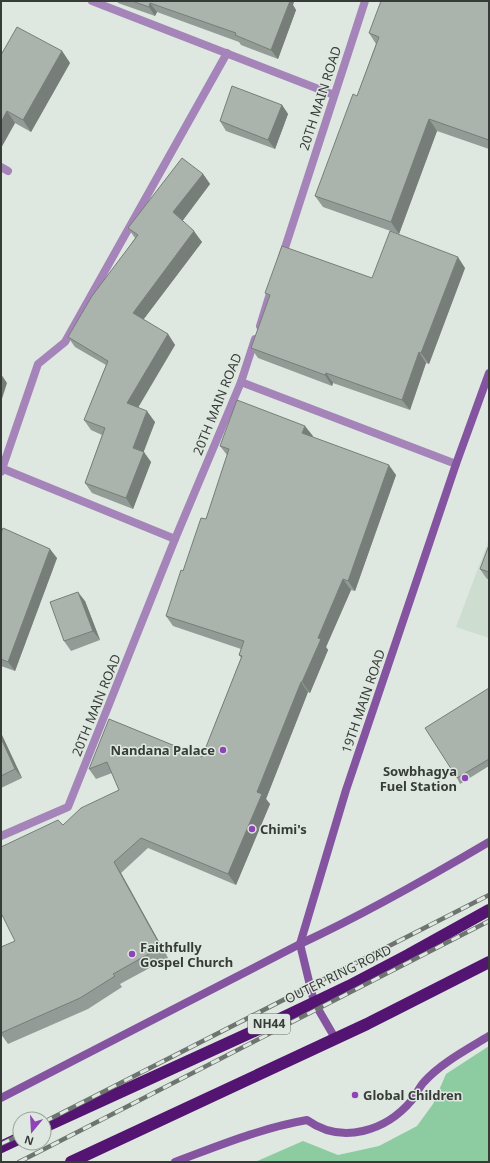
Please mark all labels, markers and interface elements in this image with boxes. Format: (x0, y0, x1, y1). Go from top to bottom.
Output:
street label: 20TH MAIN ROAD (295, 44, 345, 152)
street label: 20TH MAIN ROAD (188, 350, 246, 458)
street label: 19TH MAIN ROAD (337, 647, 389, 755)
street label: 20TH MAIN ROAD (67, 651, 125, 759)
place label: Nandana Palace (111, 741, 215, 759)
marker: Nandana Palace (218, 745, 228, 755)
place label: Sowbhagya Fuel Station (380, 762, 457, 795)
marker: Sowbhagya Fuel Station (460, 773, 470, 783)
place label: Chimi's (260, 820, 307, 838)
marker: Chimi's (247, 824, 257, 834)
place label: Faithfully Gospel Church (140, 938, 233, 971)
street label: OUTER RING ROAD (282, 940, 394, 1008)
marker: Faithfully Gospel Church (127, 949, 137, 959)
road number: NH44 (248, 1014, 290, 1034)
place label: Global Children (363, 1086, 462, 1104)
marker: Global Children (350, 1090, 360, 1100)
north arrow (12, 1111, 52, 1151)
text: N (22, 1132, 35, 1150)

